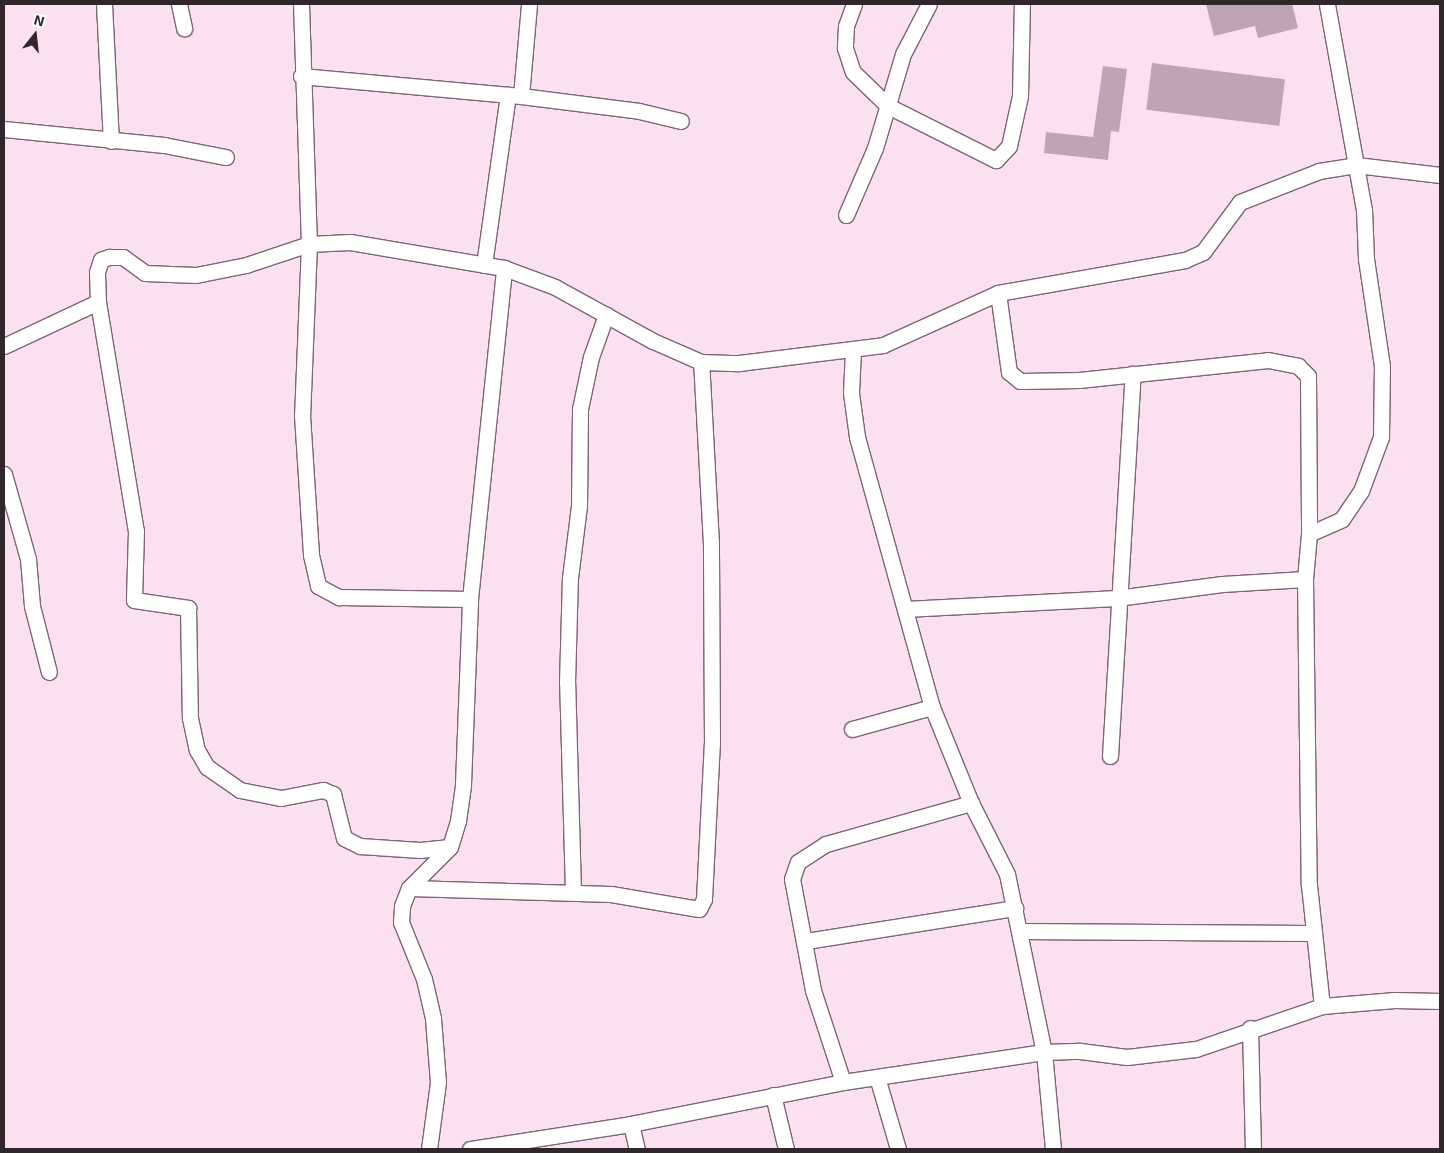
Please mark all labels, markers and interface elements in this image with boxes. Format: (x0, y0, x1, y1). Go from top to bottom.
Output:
north arrow (10, 10, 60, 60)
text: N (32, 11, 46, 30)

